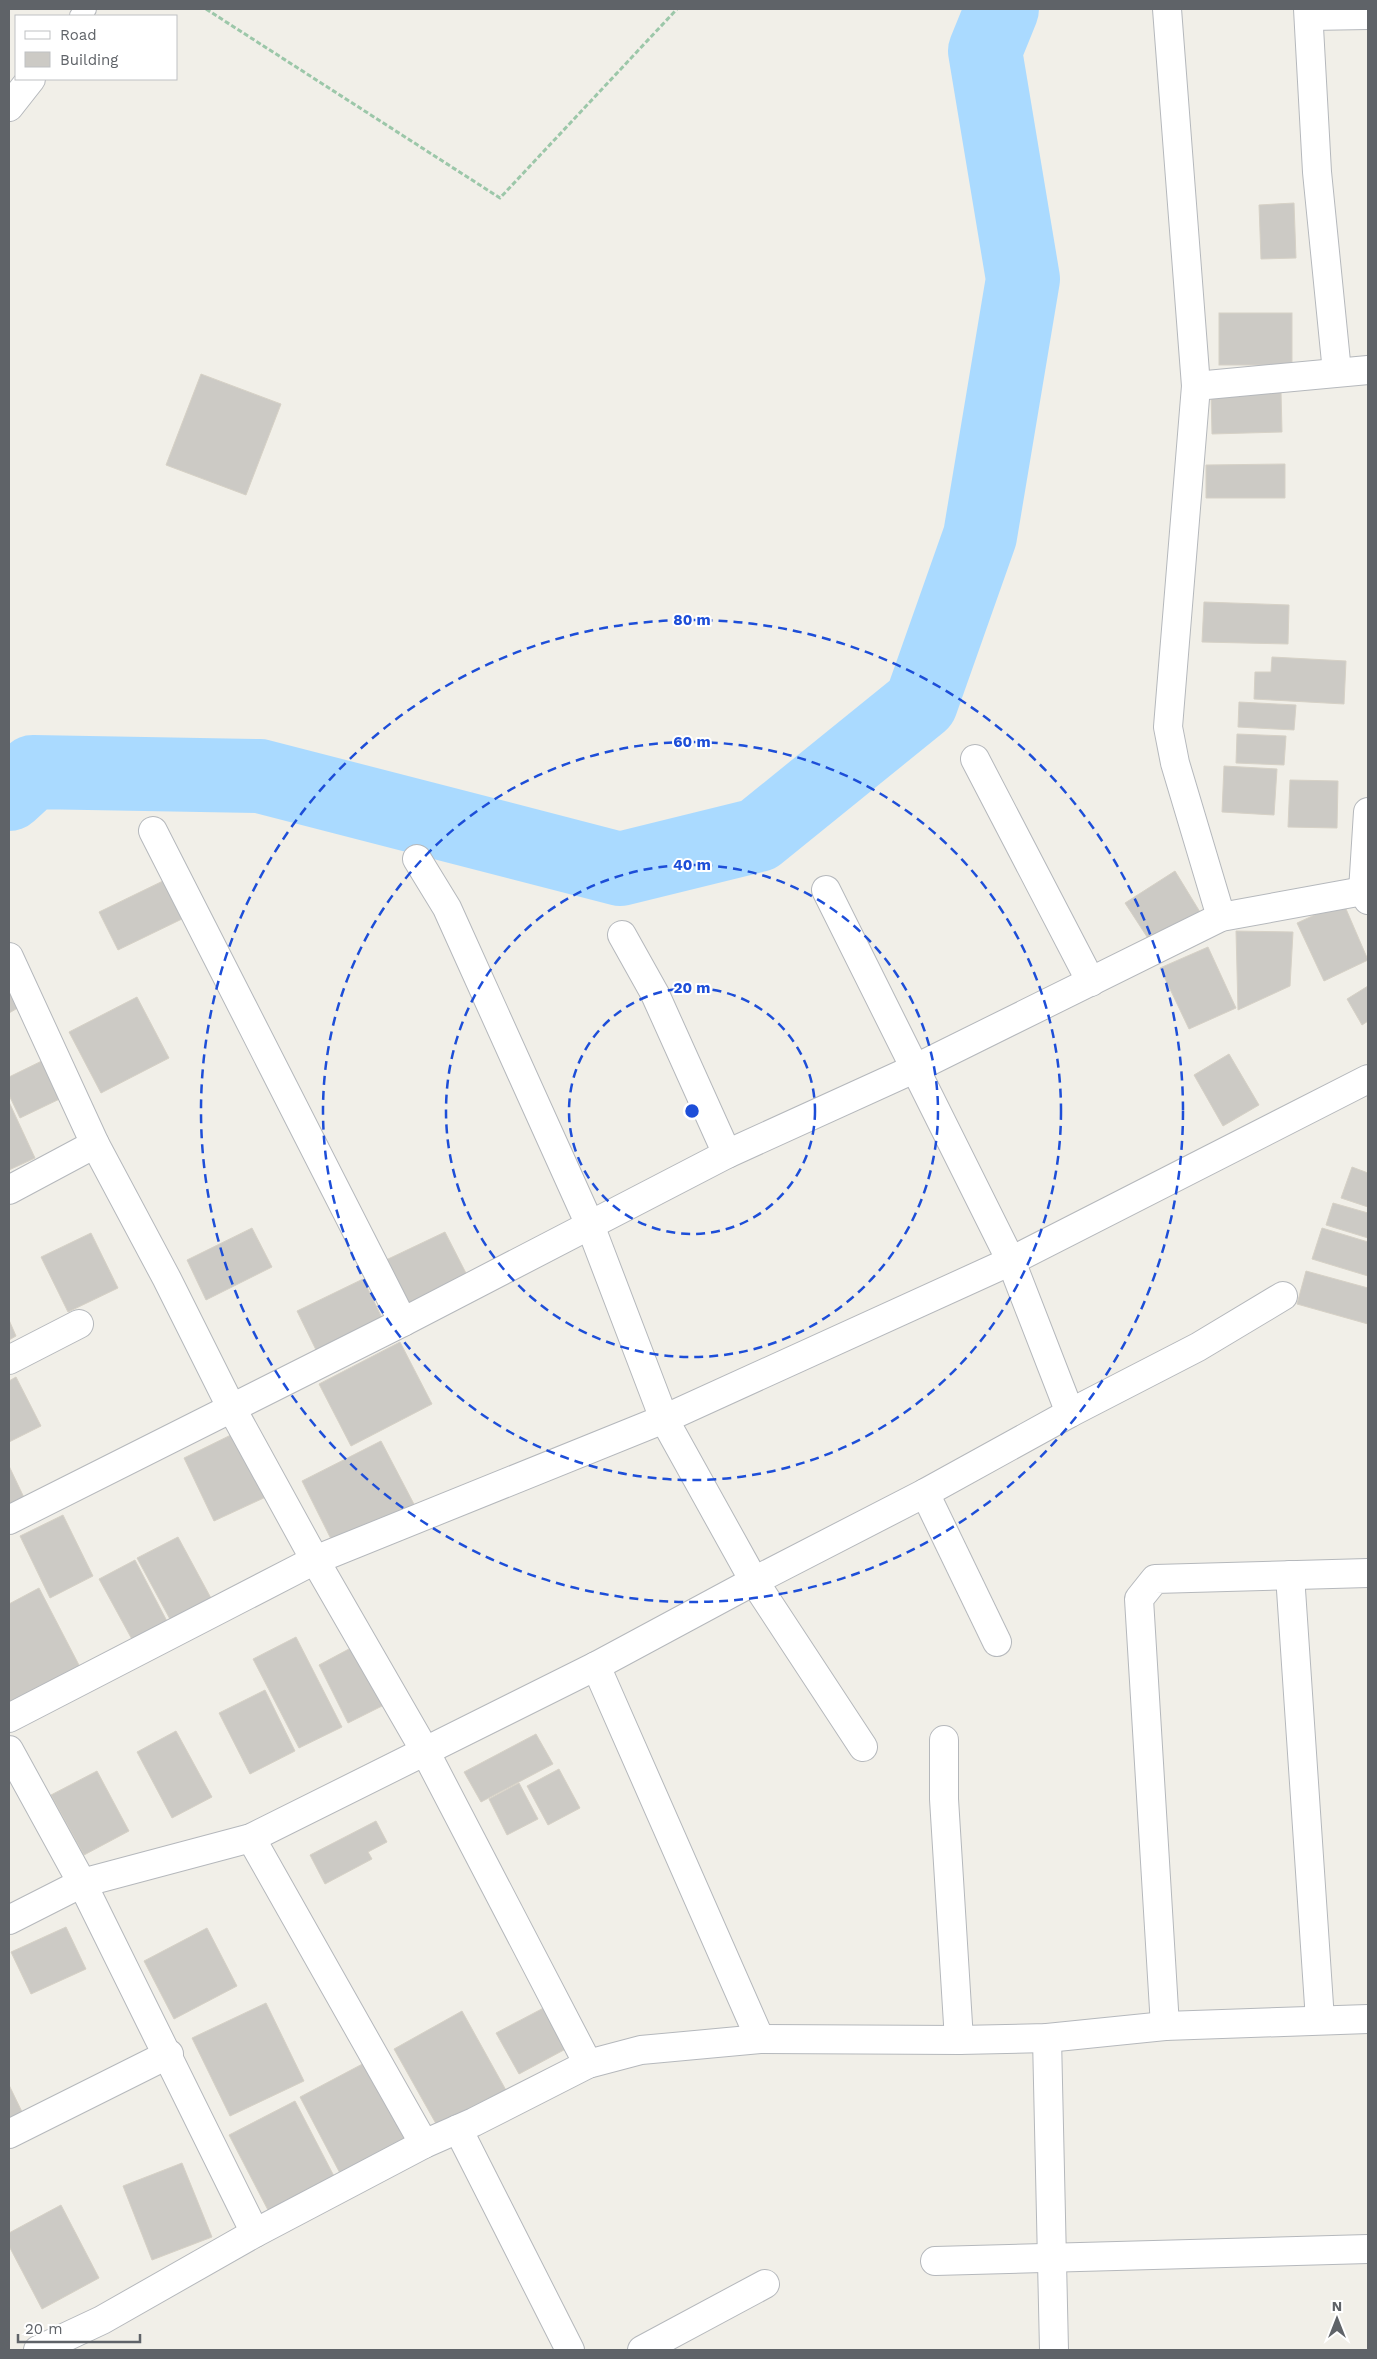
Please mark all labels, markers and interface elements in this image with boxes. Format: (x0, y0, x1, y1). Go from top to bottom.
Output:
legend (15, 15, 178, 80)
text: Road (60, 26, 97, 44)
text: Building (60, 51, 118, 69)
text: 80 m (673, 611, 711, 629)
text: 60 m (673, 733, 711, 751)
text: 40 m (673, 856, 711, 874)
text: 20 m (673, 979, 711, 997)
centre of rings (683, 1102, 701, 1120)
north arrow (1312, 2294, 1362, 2344)
text: N (1332, 2298, 1342, 2314)
scale bar (18, 2312, 140, 2344)
text: 20 m (25, 2320, 63, 2338)

